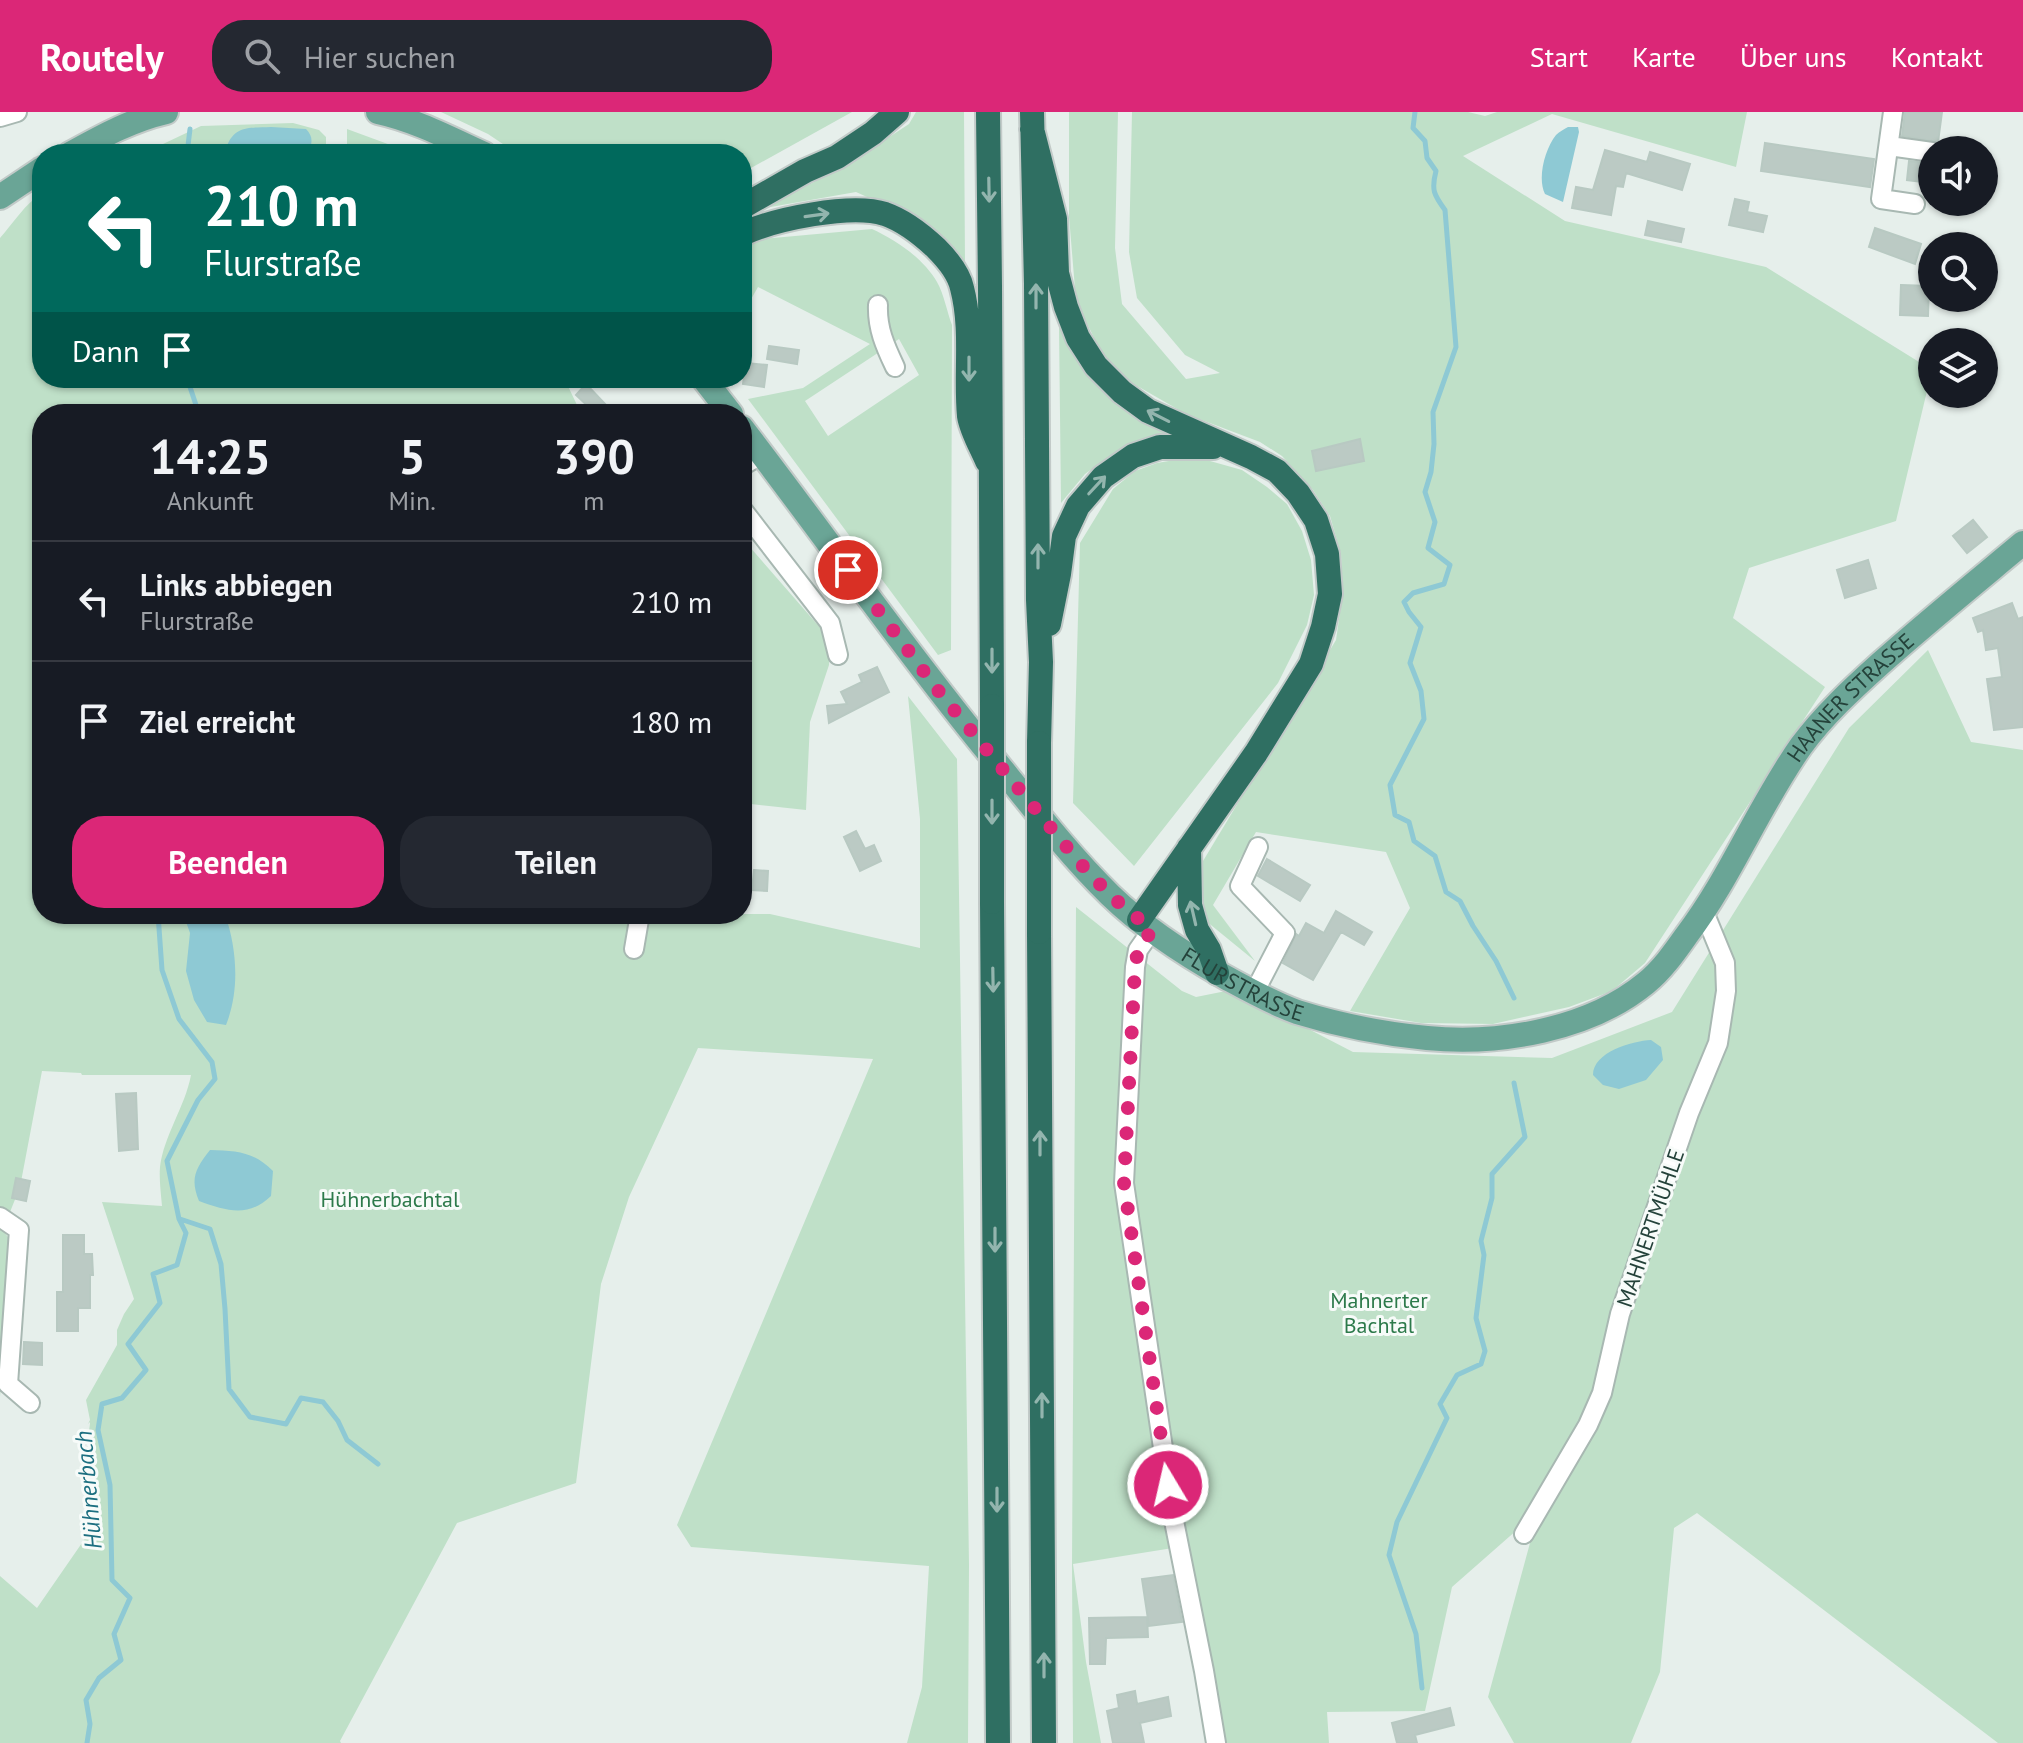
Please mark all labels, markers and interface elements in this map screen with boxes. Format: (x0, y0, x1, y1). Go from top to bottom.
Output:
search box (212, 20, 772, 92)
text: Routely (40, 32, 164, 81)
icon: search (240, 34, 284, 78)
text: Hier suchen (304, 37, 456, 76)
text: Start (1530, 38, 1588, 75)
text: Karte (1632, 38, 1696, 75)
text: Über uns (1740, 38, 1847, 75)
text: Kontakt (1891, 38, 1983, 75)
map controls (1918, 136, 1998, 408)
button: sound (1918, 136, 1998, 216)
text: 210 m (204, 169, 359, 241)
icon: left (72, 176, 176, 280)
one-way arrow (981, 176, 997, 203)
one-way arrow (803, 207, 830, 222)
button: search (1918, 232, 1998, 312)
text: Flurstraße (204, 239, 362, 286)
one-way arrow (1029, 283, 1044, 310)
icon: arrive (155, 328, 199, 372)
button: layers (1918, 328, 1998, 408)
text: Dann (72, 331, 139, 370)
one-way arrow (961, 355, 977, 382)
one-way arrow (1147, 407, 1171, 423)
text: 14:25 (149, 425, 271, 487)
text: 5 (398, 425, 426, 487)
text: 390 (553, 425, 635, 487)
one-way arrow (1088, 475, 1106, 495)
text: Ankunft (167, 484, 254, 517)
text: Min. (388, 484, 436, 517)
text: m (583, 484, 604, 517)
pin (814, 536, 882, 604)
one-way arrow (1030, 543, 1046, 570)
icon: arrive (826, 548, 870, 592)
text: Links abbiegen (140, 565, 333, 604)
icon: left (72, 579, 116, 623)
text: 210 m (631, 582, 712, 621)
text: Flurstraße (140, 604, 254, 637)
street label: HAANER STRASSE (1780, 627, 1920, 767)
one-way arrow (984, 647, 1000, 674)
icon: arrive (72, 699, 116, 743)
text: Ziel erreicht (140, 702, 295, 741)
text: 180 m (631, 702, 712, 741)
one-way arrow (984, 798, 1000, 825)
button: Beenden (72, 816, 384, 908)
button: Teilen (400, 816, 712, 908)
one-way arrow (1185, 901, 1200, 926)
street label: FLURSTRASSE (1176, 941, 1308, 1027)
one-way arrow (985, 966, 1001, 993)
one-way arrow (1032, 1130, 1048, 1157)
street label: MAHNERTMÜHLE (1610, 1145, 1690, 1311)
park label: Hühnerbachtal (321, 1185, 460, 1213)
one-way arrow (987, 1226, 1003, 1253)
park label: Mahnerter Bachtal (1330, 1286, 1428, 1339)
one-way arrow (1034, 1392, 1050, 1419)
water label: Hühnerbach (67, 1429, 109, 1551)
position arrow (1126, 1443, 1210, 1527)
one-way arrow (989, 1486, 1005, 1513)
one-way arrow (1036, 1652, 1052, 1679)

